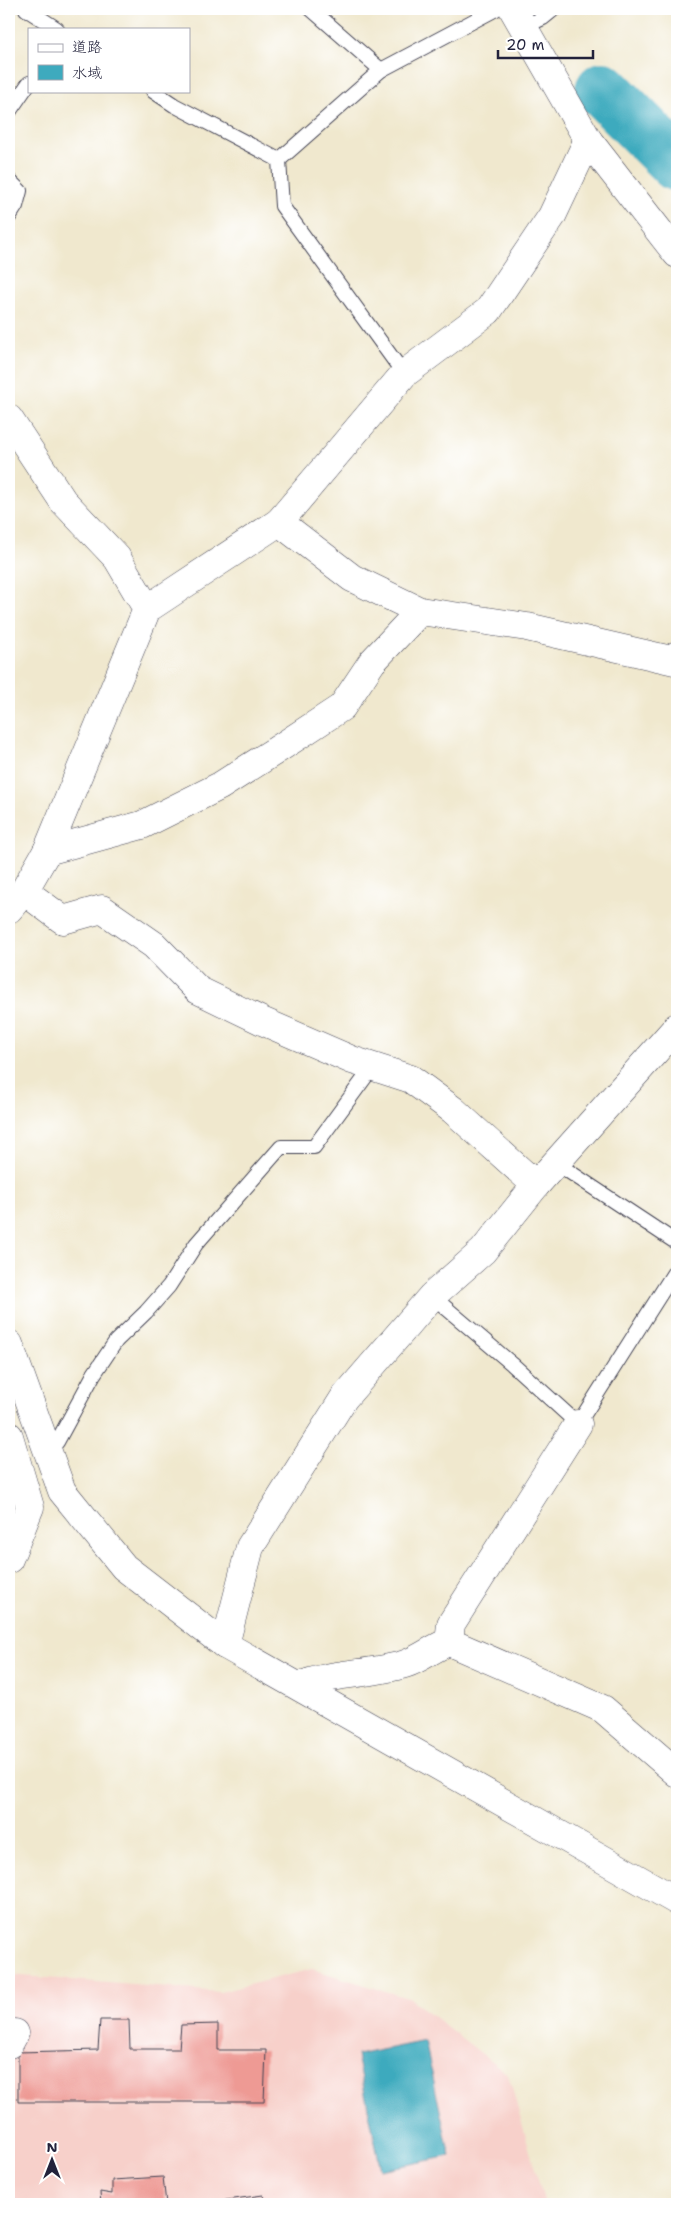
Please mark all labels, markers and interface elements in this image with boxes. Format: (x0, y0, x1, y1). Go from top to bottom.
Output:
legend (28, 28, 190, 92)
scale bar (498, 28, 594, 60)
text: 20 m (506, 35, 545, 55)
text: 道路 (72, 37, 102, 57)
text: 水域 (72, 63, 102, 83)
north arrow (28, 2136, 78, 2186)
text: N (46, 2138, 58, 2156)

